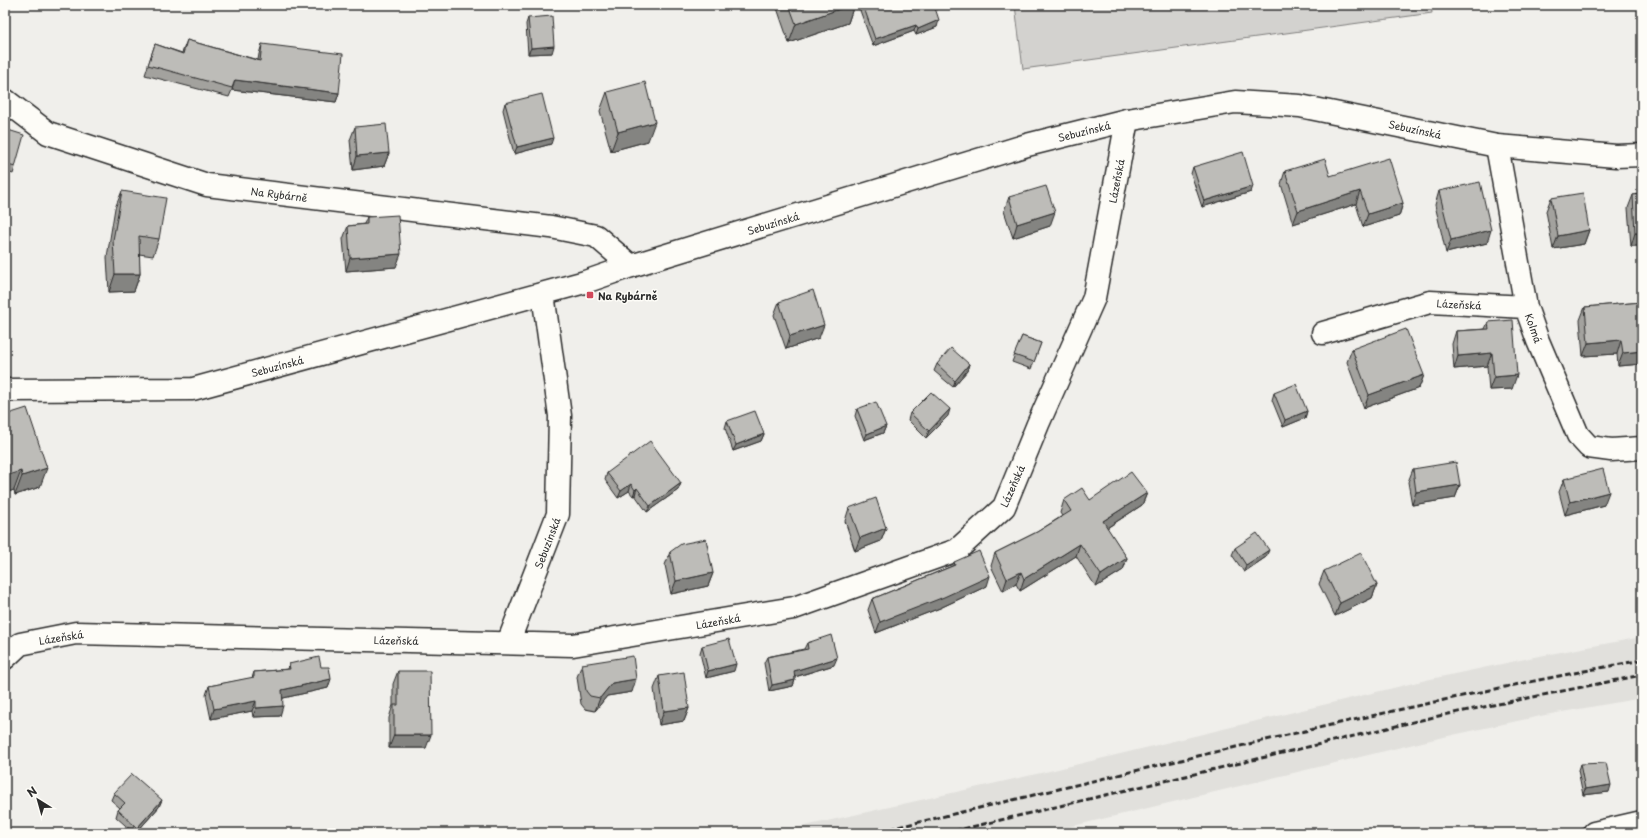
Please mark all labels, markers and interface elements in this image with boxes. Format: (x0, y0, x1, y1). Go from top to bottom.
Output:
street label: Sebuzínská (1387, 116, 1444, 142)
street label: Sebuzínská (1056, 117, 1113, 145)
street label: Lázeňská (1104, 157, 1128, 204)
street label: Na Rybárně (250, 183, 309, 205)
street label: Sebuzínská (745, 208, 802, 238)
place label: Na Rybárně (598, 288, 658, 303)
marker: Na Rybárně (585, 290, 595, 300)
street label: Lázeňská (1436, 295, 1483, 313)
street label: Kolmá (1522, 311, 1547, 346)
street label: Sebuzínská (249, 352, 306, 380)
street label: Lázeňská (996, 462, 1028, 510)
street label: Sebuzínská (530, 514, 564, 571)
street label: Lázeňská (695, 610, 742, 632)
street label: Lázeňská (38, 626, 85, 648)
street label: Lázeňská (373, 632, 419, 648)
north arrow (18, 780, 58, 820)
text: N (23, 782, 41, 801)

